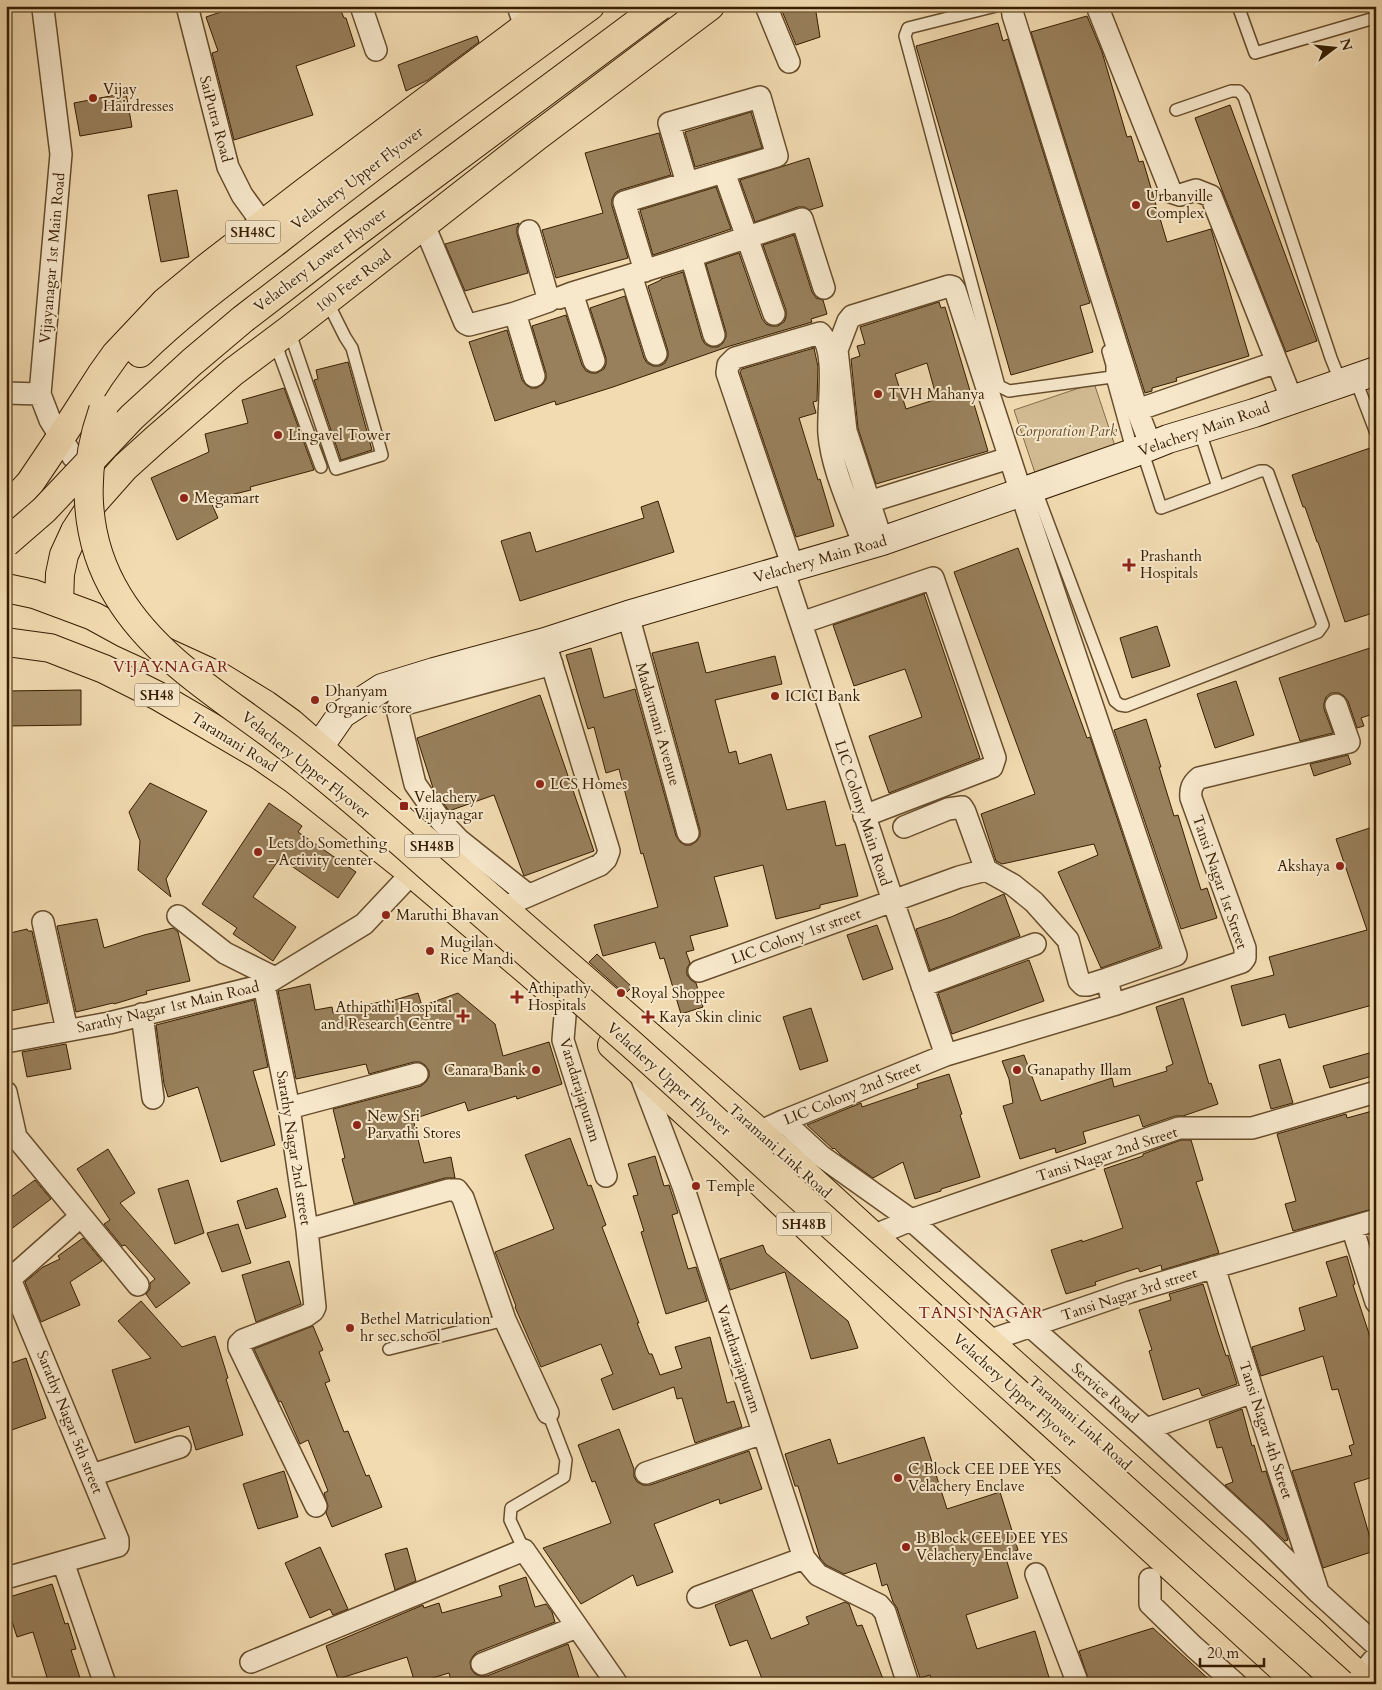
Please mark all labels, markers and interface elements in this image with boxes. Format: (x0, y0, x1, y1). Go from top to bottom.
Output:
north arrow (1310, 22, 1360, 72)
text: N (1335, 36, 1357, 53)
street label: SaiPutra Road (195, 73, 237, 165)
place label: Vijay Hairdresses (103, 79, 174, 116)
marker: Vijay Hairdresses (87, 92, 99, 104)
street label: Velachery Upper Flyover (287, 121, 427, 234)
street label: Vijayanagar 1st Main Road (35, 172, 69, 344)
place label: Urbanville Complex (1146, 186, 1213, 223)
marker: Urbanville Complex (1130, 199, 1142, 211)
street label: Velachery Lower Flyover (250, 203, 391, 317)
road number: SH48C (226, 220, 280, 243)
street label: 100 Feet Road (311, 245, 395, 317)
place label: TVH Mahanya (888, 384, 985, 404)
marker: TVH Mahanya (872, 388, 884, 400)
street label: Velachery Main Road (1136, 397, 1272, 461)
park label: Corporation Park (1015, 421, 1118, 441)
place label: Lingavel Tower (288, 425, 391, 445)
marker: Lingavel Tower (272, 429, 284, 441)
place label: Megamart (194, 488, 259, 508)
marker: Megamart (178, 492, 190, 504)
street label: Velachery Main Road (751, 530, 889, 588)
place label: Prashanth Hospitals (1140, 546, 1203, 583)
marker: Prashanth Hospitals (1122, 558, 1136, 572)
district label: VIJAYNAGAR (113, 656, 229, 678)
street label: Madavmani Avenue (631, 660, 685, 788)
place label: Dhanyam Organic store (325, 681, 412, 718)
road number: SH48 (134, 684, 180, 706)
place label: ICICI Bank (785, 686, 861, 706)
marker: ICICI Bank (769, 690, 781, 702)
marker: Dhanyam Organic store (309, 694, 321, 706)
street label: Taramani Road (187, 707, 281, 777)
street label: Velachery Upper Flyover (237, 707, 375, 824)
street label: LIC Colony Main Road (830, 738, 896, 888)
place label: LCS Homes (550, 774, 627, 794)
marker: LCS Homes (534, 778, 546, 790)
place label: Velachery Vijaynagar (414, 787, 484, 824)
marker: Velachery Vijaynagar (398, 800, 410, 812)
street label: Tansi Nagar 1st Street (1188, 812, 1252, 952)
place label: Lets do Something - Activity center (268, 833, 388, 870)
road number: SH48B (404, 834, 460, 858)
marker: Lets do Something - Activity center (252, 846, 264, 858)
place label: Akshaya (1277, 856, 1331, 876)
marker: Akshaya (1334, 860, 1346, 872)
street label: LIC Colony 1st street (728, 903, 864, 969)
place label: Maruthi Bhavan (396, 905, 500, 925)
marker: Maruthi Bhavan (380, 909, 392, 921)
place label: Mugilan Rice Mandi (440, 932, 514, 969)
marker: Mugilan Rice Mandi (424, 945, 436, 957)
street label: Sarathy Nagar 1st Main Road (75, 976, 261, 1038)
place label: Athipathy Hospitals (528, 978, 591, 1015)
place label: Royal Shoppee (631, 983, 725, 1003)
marker: Royal Shoppee (615, 987, 627, 999)
marker: Athipathy Hospitals (510, 990, 524, 1004)
place label: Athipathi Hospital and Research Centre (321, 997, 452, 1034)
place label: Kaya Skin clinic (659, 1007, 762, 1027)
marker: Athipathi Hospital and Research Centre (456, 1009, 470, 1023)
marker: Kaya Skin clinic (641, 1010, 655, 1024)
street label: Velachery Upper Flyover (603, 1018, 736, 1140)
street label: Varadarajapuram (555, 1036, 605, 1145)
street label: LIC Colony 2nd Street (781, 1056, 924, 1130)
place label: Canara Bank (444, 1060, 526, 1080)
place label: Ganapathy Illam (1027, 1060, 1132, 1080)
marker: Canara Bank (530, 1064, 542, 1076)
marker: Ganapathy Illam (1011, 1064, 1023, 1076)
street label: Sarathy Nagar 2nd street (272, 1069, 316, 1227)
street label: Taramani Link Road (724, 1099, 836, 1203)
place label: New Sri Parvathi Stores (367, 1106, 461, 1143)
marker: New Sri Parvathi Stores (351, 1119, 363, 1131)
street label: Tansi Nagar 2nd Street (1034, 1122, 1180, 1186)
place label: Temple (706, 1176, 755, 1196)
marker: Temple (690, 1180, 702, 1192)
road number: SH48B (776, 1212, 832, 1236)
street label: Tansi Nagar 3rd street (1059, 1263, 1200, 1325)
street label: Varatharajapuram (712, 1302, 766, 1416)
district label: TANSI NAGAR (918, 1302, 1044, 1324)
place label: Bethel Matriculation hr sec school (360, 1309, 491, 1346)
marker: Bethel Matriculation hr sec school (344, 1322, 356, 1334)
street label: Velachery Upper Flyover (949, 1329, 1082, 1451)
street label: Sarathy Nagar 5th street (32, 1347, 108, 1497)
street label: Service Road (1067, 1358, 1143, 1428)
street label: Tansi Nagar 4th Street (1234, 1359, 1298, 1502)
street label: Taramani Link Road (1024, 1371, 1136, 1475)
place label: C Block CEE DEE YES Velachery Enclave (908, 1459, 1061, 1496)
marker: C Block CEE DEE YES Velachery Enclave (892, 1472, 904, 1484)
place label: B Block CEE DEE YES Velachery Enclave (916, 1528, 1068, 1565)
marker: B Block CEE DEE YES Velachery Enclave (900, 1541, 912, 1553)
scale bar (1200, 1635, 1263, 1667)
text: 20 m (1207, 1643, 1239, 1663)

